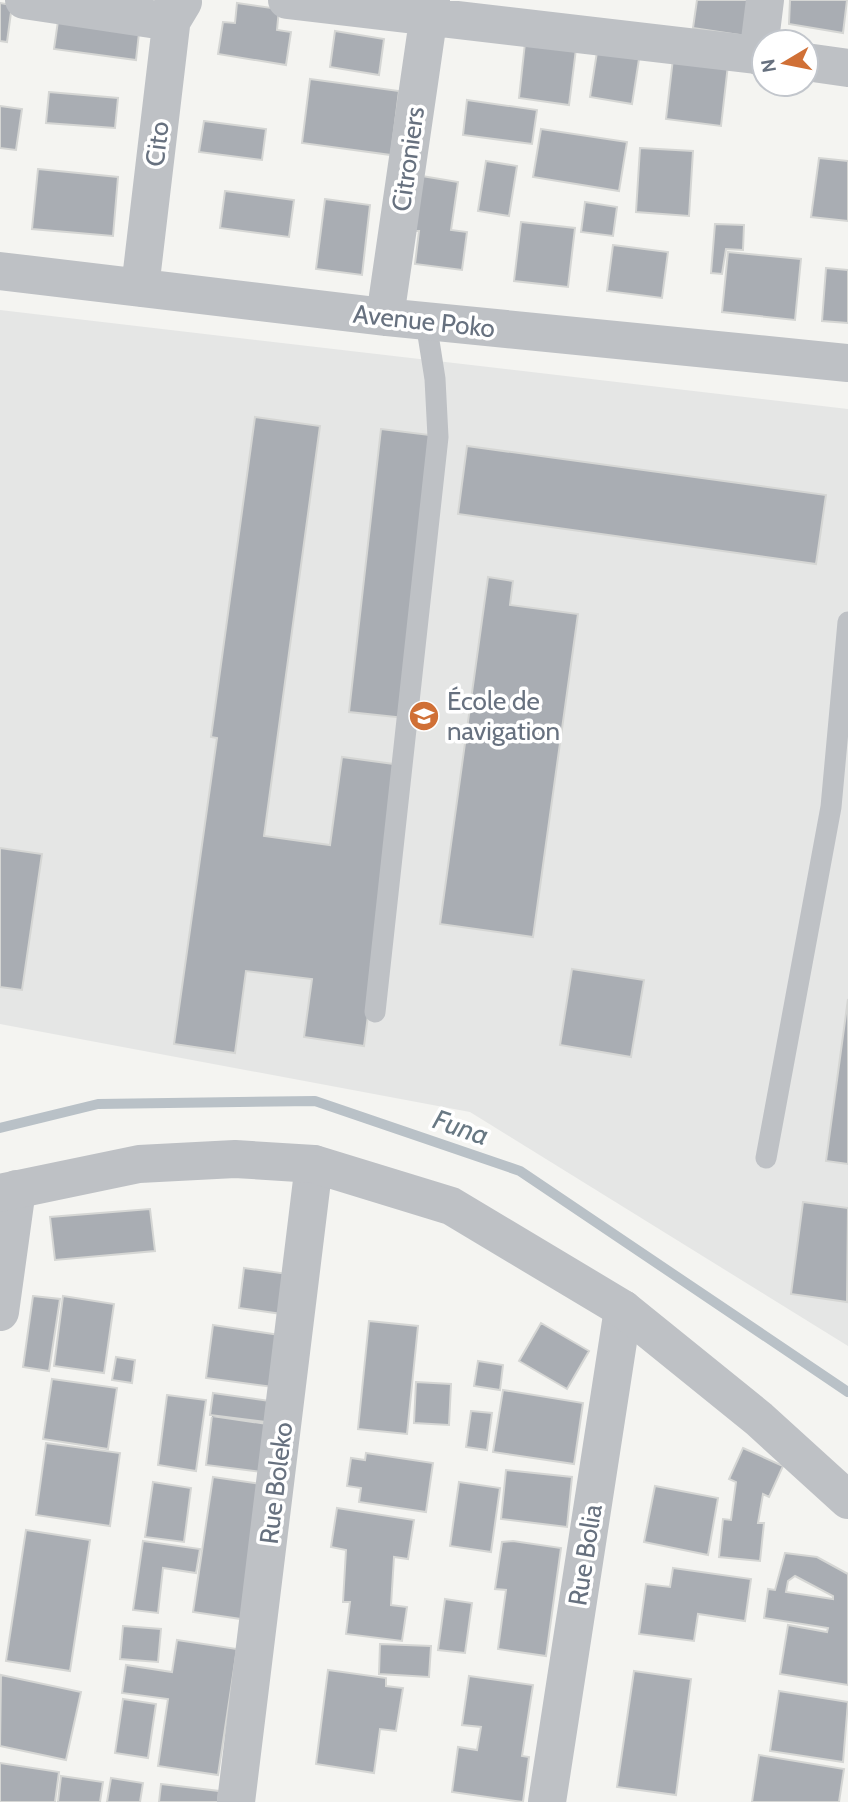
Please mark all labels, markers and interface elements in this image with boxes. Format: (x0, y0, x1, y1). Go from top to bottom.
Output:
north arrow (750, 28, 820, 98)
text: N (756, 57, 781, 74)
street label: Citroniers (385, 104, 431, 214)
street label: Cito (138, 120, 176, 168)
street label: Avenue Poko (351, 298, 497, 344)
place label: École de navigation (447, 685, 560, 747)
school or university icon: École de navigation (407, 699, 441, 733)
water label: Funa (429, 1102, 493, 1152)
street label: Rue Boleko (253, 1420, 299, 1546)
street label: Rue Bolia (561, 1502, 609, 1608)

